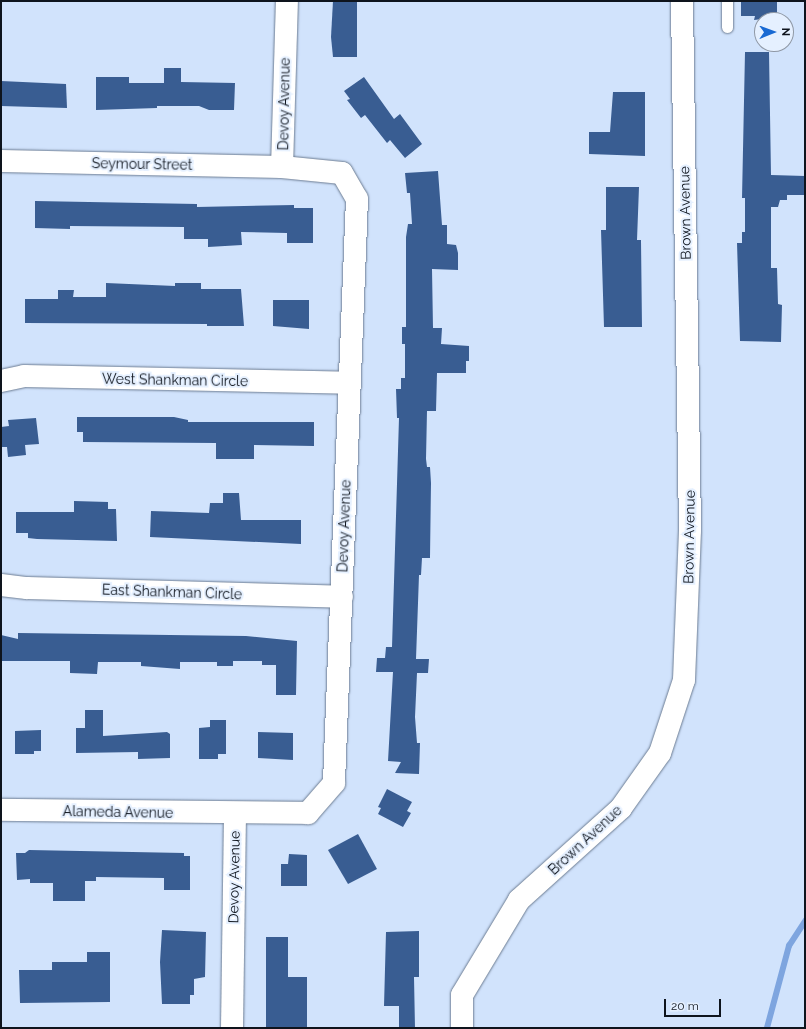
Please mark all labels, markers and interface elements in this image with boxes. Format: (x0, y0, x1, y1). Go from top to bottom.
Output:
north arrow (754, 12, 794, 52)
text: N (779, 27, 792, 36)
street label: Devoy Avenue (275, 57, 293, 151)
street label: Seymour Street (91, 155, 193, 173)
street label: Brown Avenue (676, 166, 694, 260)
street label: West Shankman Circle (102, 370, 248, 390)
street label: Devoy Avenue (334, 479, 354, 573)
street label: Brown Avenue (680, 490, 698, 584)
street label: East Shankman Circle (102, 581, 242, 603)
street label: Brown Avenue (545, 802, 625, 878)
street label: Alameda Avenue (62, 803, 174, 821)
street label: Devoy Avenue (225, 830, 243, 924)
scale bar (666, 991, 723, 1017)
text: 20 m (671, 999, 699, 1013)

